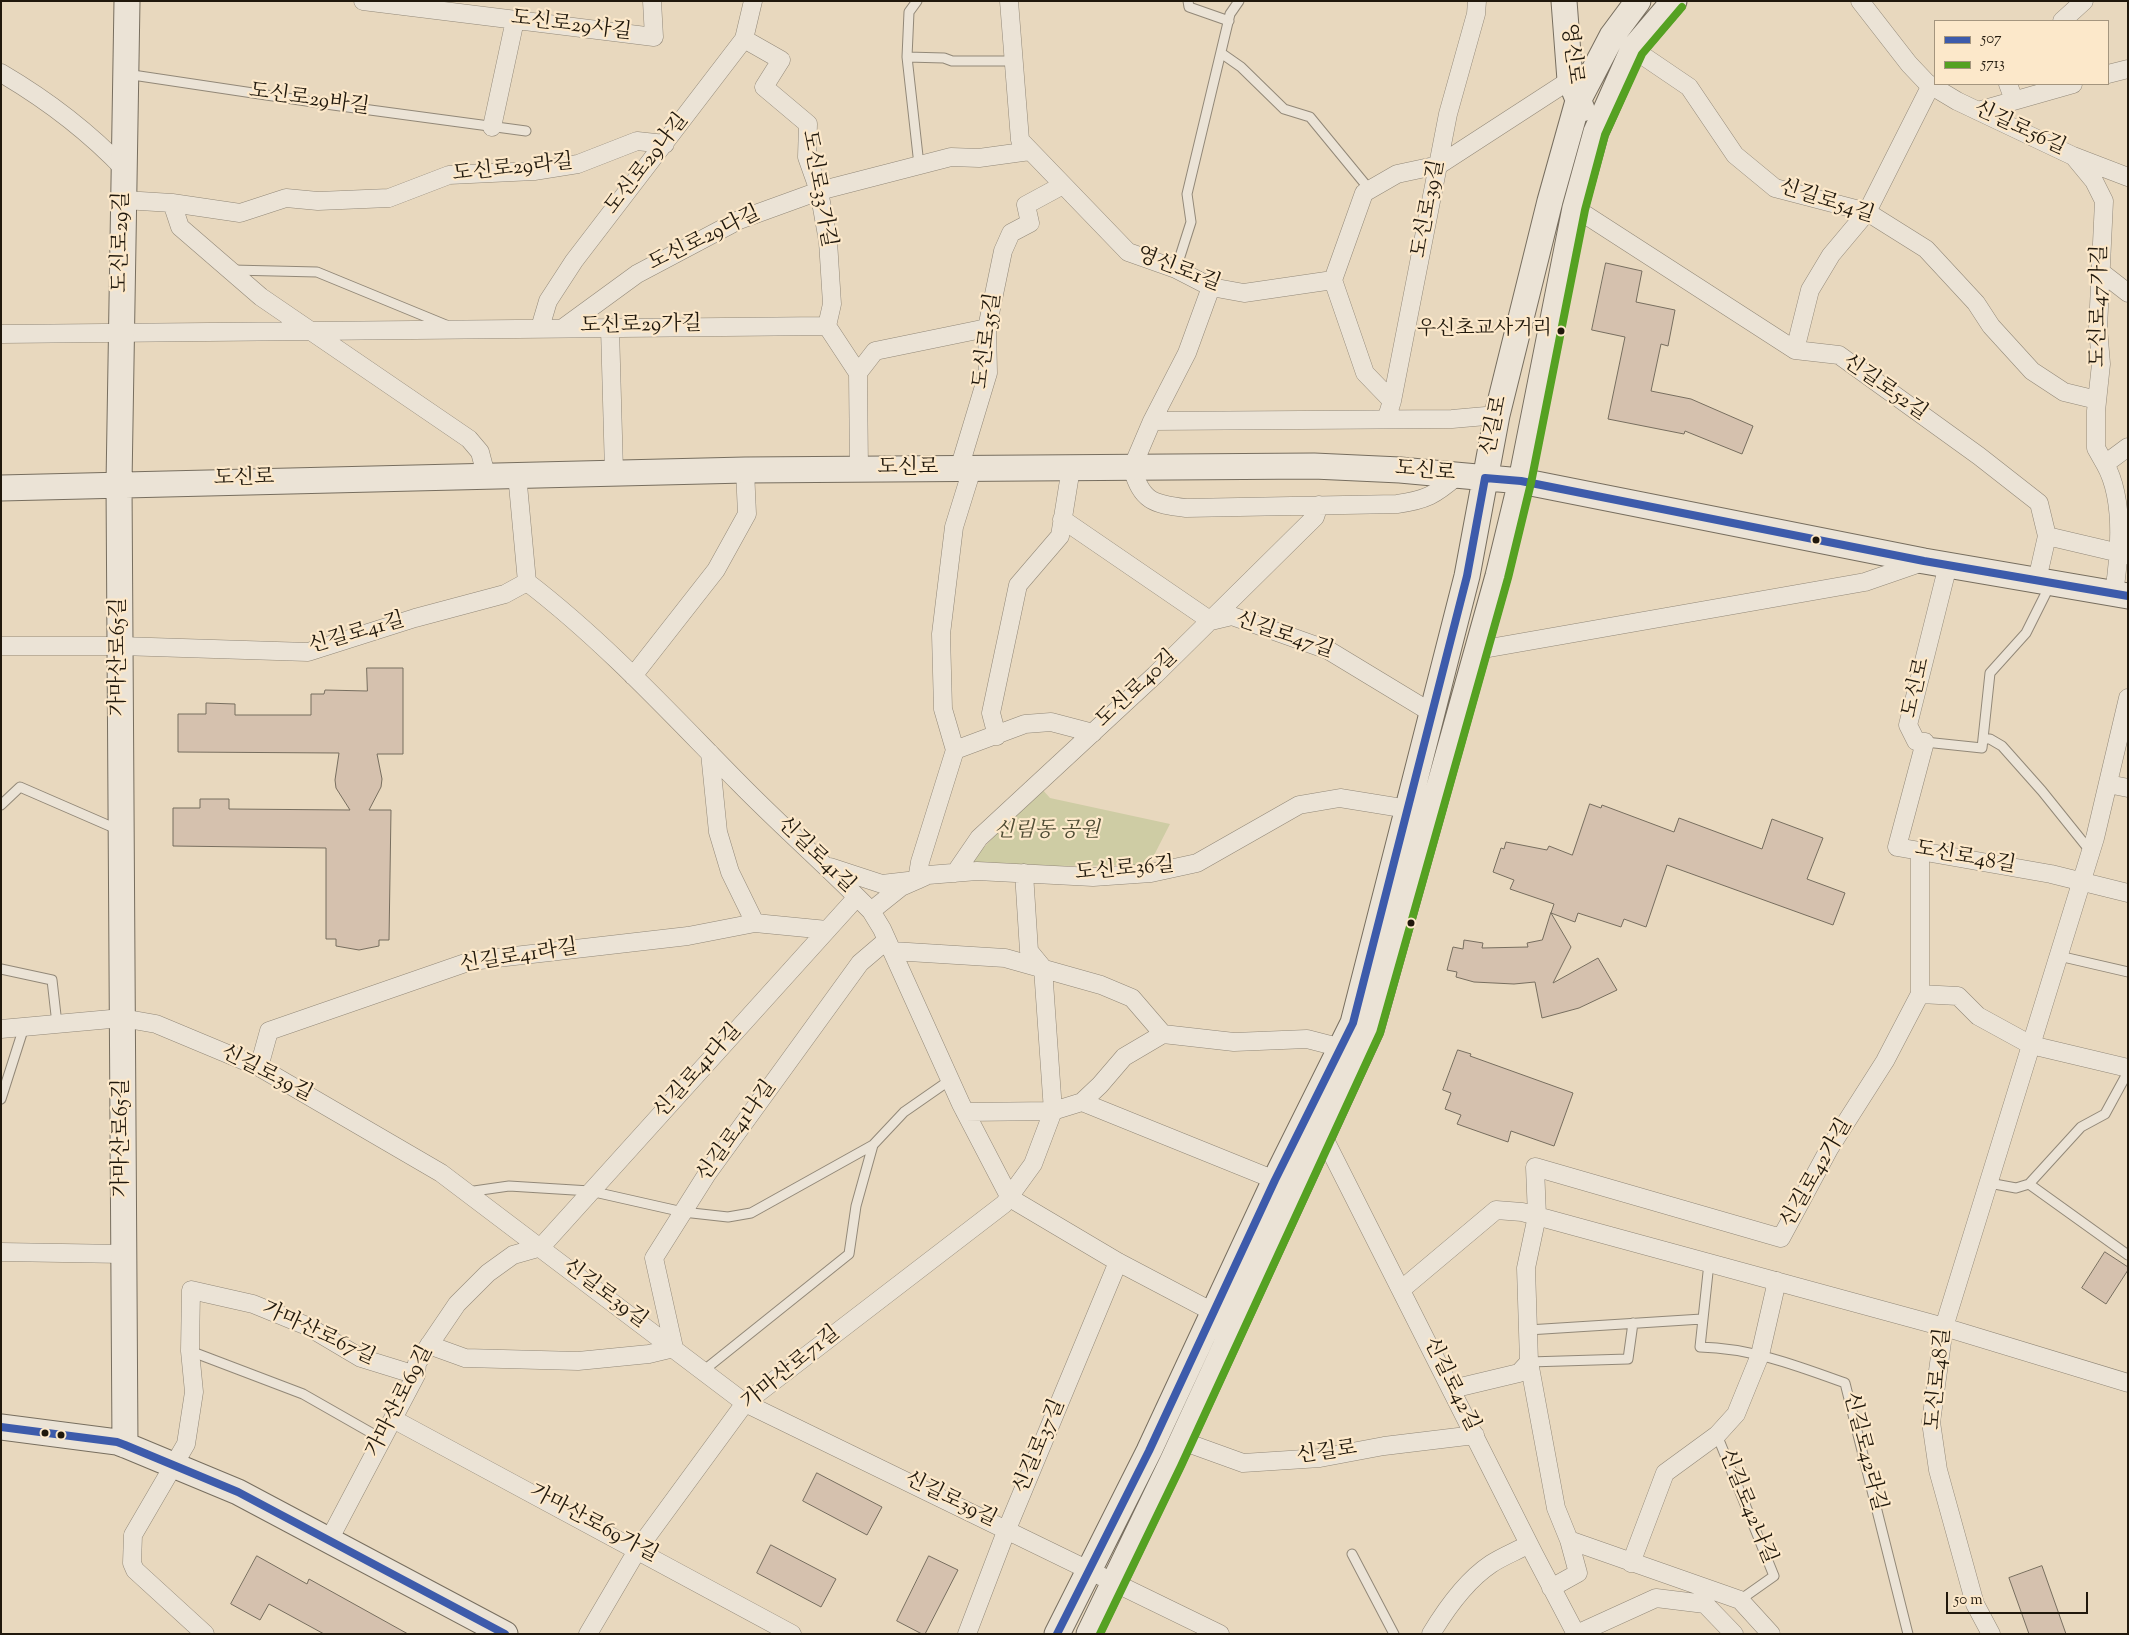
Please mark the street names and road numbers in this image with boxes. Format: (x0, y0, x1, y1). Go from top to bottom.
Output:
street label: 도신로29사길 (509, 7, 633, 47)
street label: 영신로 (1554, 22, 1586, 86)
street label: 도신로29바길 (247, 80, 371, 122)
street label: 신길로56길 (1969, 98, 2069, 162)
street label: 도신로29나길 (601, 109, 695, 221)
street label: 도신로33가길 (794, 129, 840, 249)
street label: 도신로29라길 (451, 151, 575, 189)
street label: 도신로39길 (1408, 158, 1452, 260)
street label: 신길로54길 (1775, 176, 1877, 230)
street label: 도신로29길 (110, 191, 136, 293)
street label: 도신로29다길 (645, 202, 765, 278)
street label: 영신로1길 (1132, 243, 1224, 299)
street label: 도신로47가길 (2087, 245, 2115, 367)
street label: 도신로35길 (970, 291, 1008, 391)
street label: 도신로29가길 (580, 313, 702, 341)
street label: 신길로52길 (1837, 351, 1931, 427)
street label: 신길로 (1477, 394, 1515, 458)
street label: 도신로 (878, 456, 938, 482)
street label: 도신로 (1394, 458, 1456, 488)
street label: 도신로 (213, 467, 275, 493)
street label: 가마산로65길 (107, 597, 133, 717)
street label: 신길로47길 (1232, 608, 1336, 666)
street label: 신길로41길 (306, 609, 408, 661)
street label: 도신로40길 (1092, 646, 1184, 734)
street label: 도신로 (1899, 656, 1937, 720)
street label: 신길로41길 (771, 813, 859, 899)
street label: 도신로48길 (1912, 838, 2018, 880)
street label: 도신로36길 (1074, 854, 1176, 888)
street label: 신길로41라길 (458, 936, 580, 980)
street label: 신길로41다길 (650, 1019, 748, 1125)
street label: 신길로39길 (216, 1041, 316, 1109)
street label: 신길로41나길 (693, 1076, 783, 1188)
street label: 가마산로65길 (110, 1078, 136, 1198)
street label: 신길로42가길 (1777, 1115, 1859, 1233)
street label: 신길로39길 (557, 1255, 651, 1335)
street label: 가마산로67길 (257, 1298, 379, 1372)
street label: 가마산로71길 (738, 1322, 846, 1416)
street label: 도신로48길 (1922, 1327, 1958, 1431)
street label: 신길로42길 (1416, 1334, 1484, 1436)
street label: 가마산로69길 (362, 1342, 440, 1462)
street label: 신길로42라길 (1836, 1390, 1890, 1514)
street label: 신길로37길 (1010, 1396, 1072, 1498)
street label: 신길로 (1295, 1437, 1359, 1471)
street label: 신길로42나길 (1711, 1446, 1781, 1568)
street label: 신길로39길 (900, 1468, 1000, 1534)
street label: 가마산로69가길 (524, 1480, 662, 1570)

